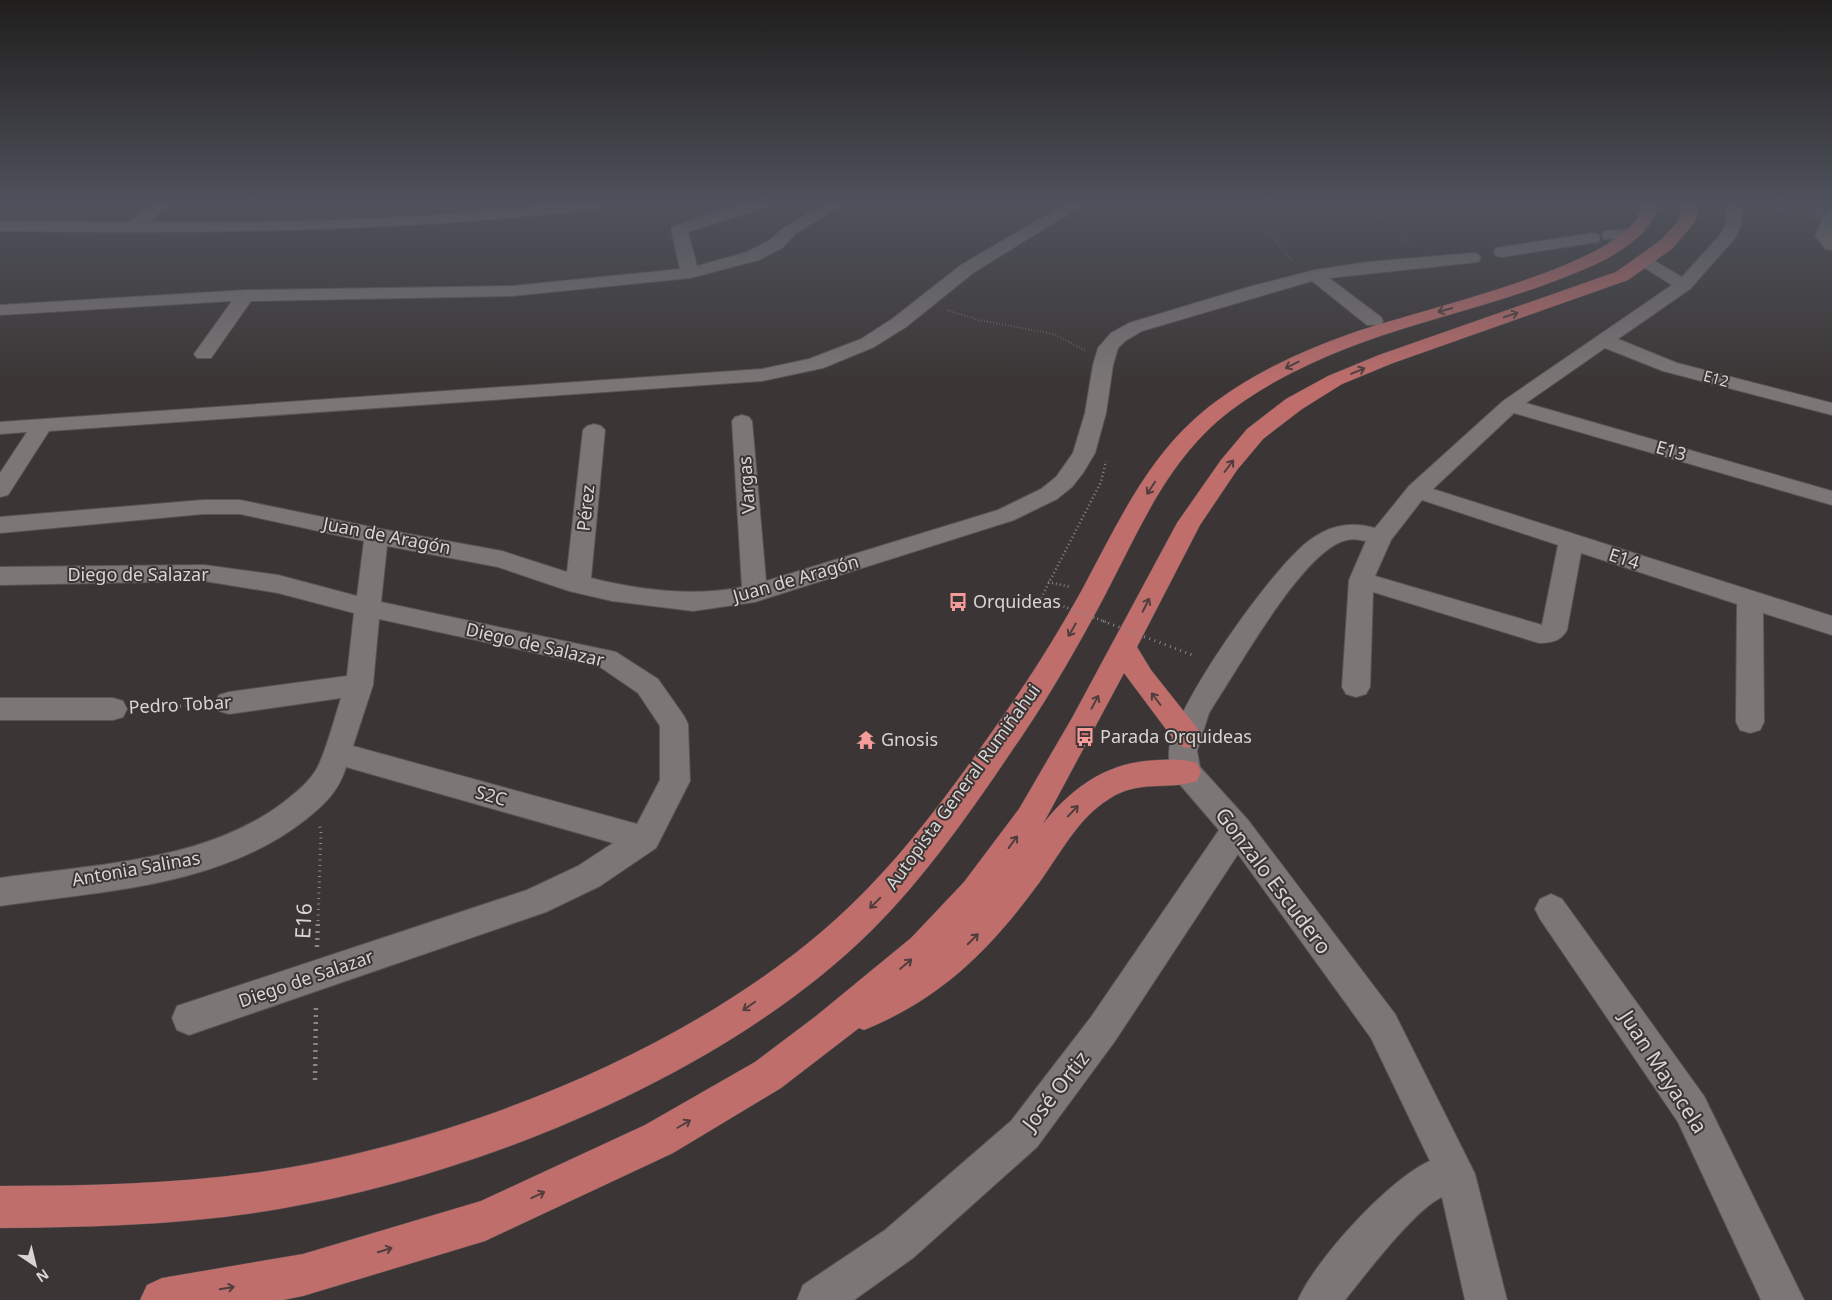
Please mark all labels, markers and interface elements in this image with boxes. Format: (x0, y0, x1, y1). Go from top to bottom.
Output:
one-way arrow (1437, 306, 1453, 316)
one-way arrow (1502, 310, 1518, 320)
one-way arrow (1285, 361, 1300, 370)
one-way arrow (1350, 365, 1365, 375)
street label: E12 (1701, 365, 1731, 391)
street label: E13 (1653, 434, 1689, 466)
street label: Vargas (732, 456, 760, 515)
one-way arrow (1224, 459, 1234, 473)
one-way arrow (1146, 481, 1156, 495)
street label: Pérez (571, 483, 599, 532)
street label: Juan de Aragón (319, 510, 453, 559)
street label: E14 (1606, 542, 1643, 574)
street label: Juan de Aragón (728, 549, 861, 608)
street label: Diego de Salazar (67, 562, 209, 586)
place label: Orquideas (973, 589, 1061, 613)
bus stop icon: Orquideas (947, 591, 969, 613)
one-way arrow (1141, 598, 1151, 613)
street label: Diego de Salazar (464, 616, 607, 672)
one-way arrow (1067, 623, 1077, 637)
street label: Autopista General Rumiñahui (879, 679, 1045, 894)
street label: Pedro Tobar (128, 689, 233, 719)
one-way arrow (1151, 693, 1162, 706)
one-way arrow (1091, 695, 1100, 710)
place label: Parada Orquideas (1100, 724, 1252, 748)
bus stop icon: Parada Orquideas (1074, 726, 1096, 748)
place label: Gnosis (881, 727, 938, 751)
temple icon: Gnosis (855, 729, 877, 751)
street label: S2C (473, 779, 510, 811)
street label: Gonzalo Escudero (1209, 801, 1338, 959)
one-way arrow (1066, 805, 1078, 818)
one-way arrow (1008, 835, 1018, 849)
street label: Antonia Salinas (70, 845, 202, 891)
one-way arrow (869, 897, 881, 910)
street label: E16 (288, 902, 318, 940)
one-way arrow (966, 933, 978, 945)
street label: Diego de Salazar (235, 944, 377, 1012)
one-way arrow (899, 958, 912, 969)
one-way arrow (743, 1001, 757, 1011)
street label: Juan Mayacela (1613, 1003, 1714, 1138)
street label: José Ortiz (1014, 1045, 1095, 1138)
one-way arrow (676, 1119, 690, 1129)
one-way arrow (530, 1190, 545, 1200)
north arrow (10, 1240, 60, 1290)
one-way arrow (377, 1245, 393, 1255)
text: N (33, 1265, 53, 1287)
one-way arrow (219, 1283, 235, 1293)

